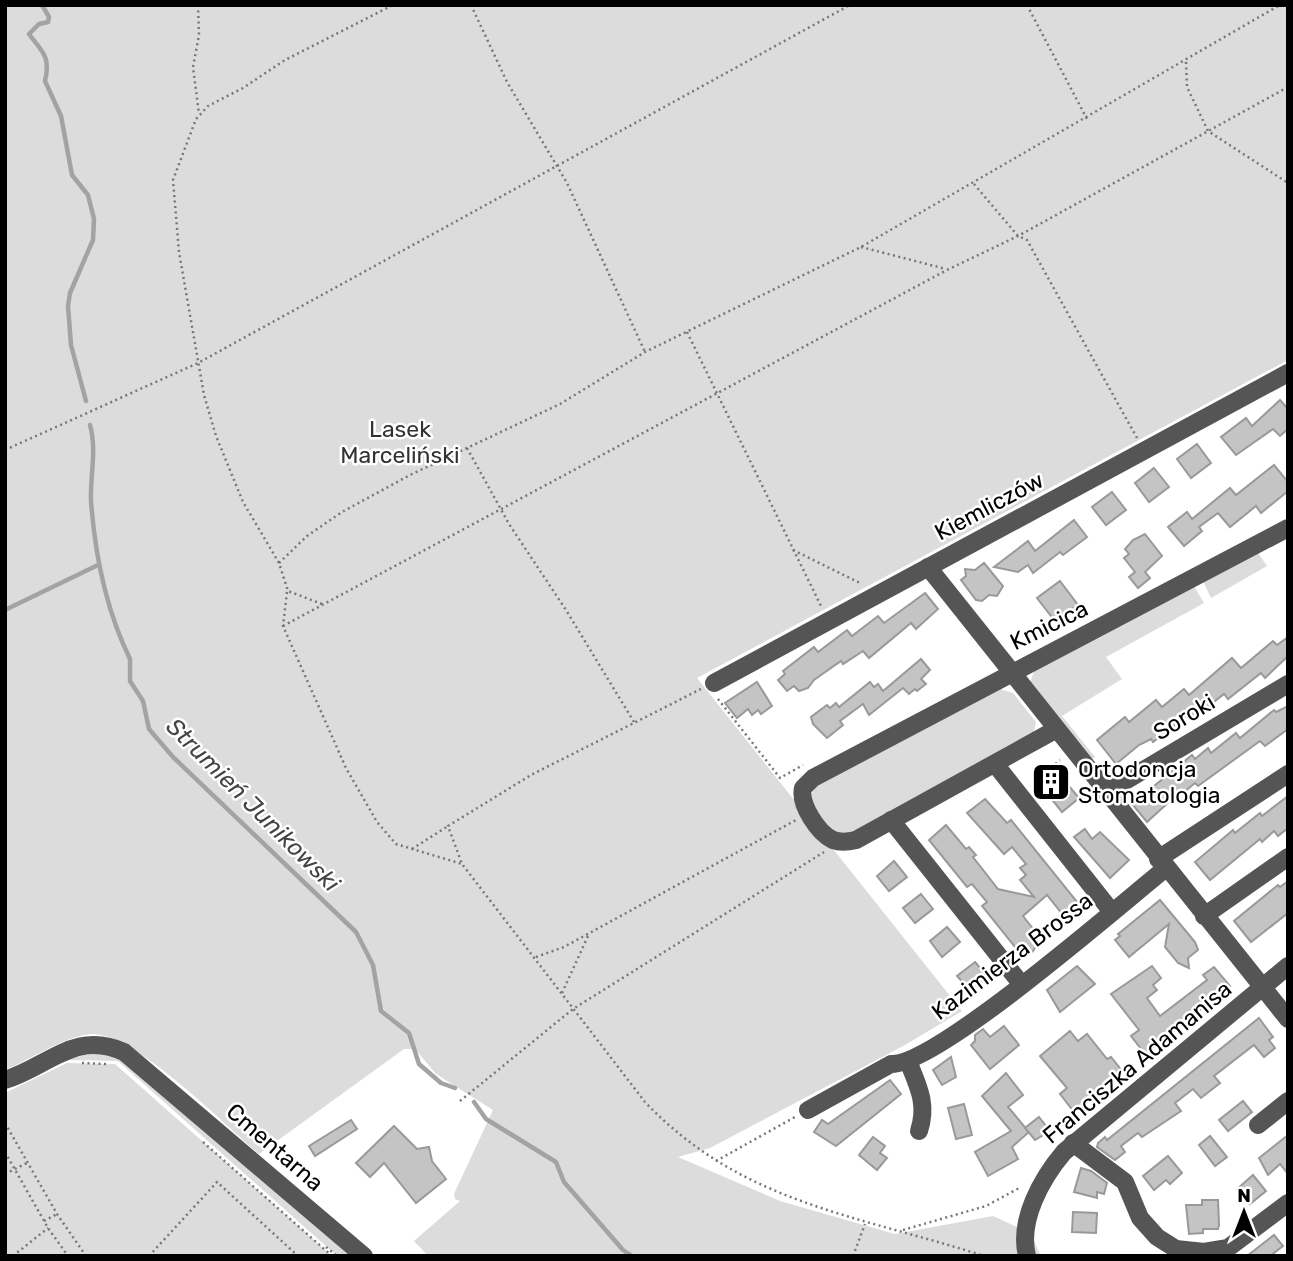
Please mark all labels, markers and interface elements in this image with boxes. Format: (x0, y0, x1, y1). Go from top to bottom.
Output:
park label: Lasek Marceliński (340, 415, 460, 469)
street label: Kiemliczów (930, 466, 1048, 546)
street label: Kmicica (1005, 594, 1093, 656)
street label: Soroki (1148, 688, 1220, 746)
water label: Strumień Junikowski (161, 713, 346, 898)
place label: Ortodoncja Stomatologia (1078, 755, 1221, 809)
building icon: Ortodoncja Stomatologia (1030, 761, 1072, 803)
street label: Kazimierza Brossa (926, 886, 1098, 1026)
street label: Franciszka Adamanisa (1037, 975, 1237, 1149)
street label: Cmentarna (221, 1097, 329, 1197)
north arrow (1209, 1177, 1279, 1247)
text: N (1237, 1184, 1251, 1207)

